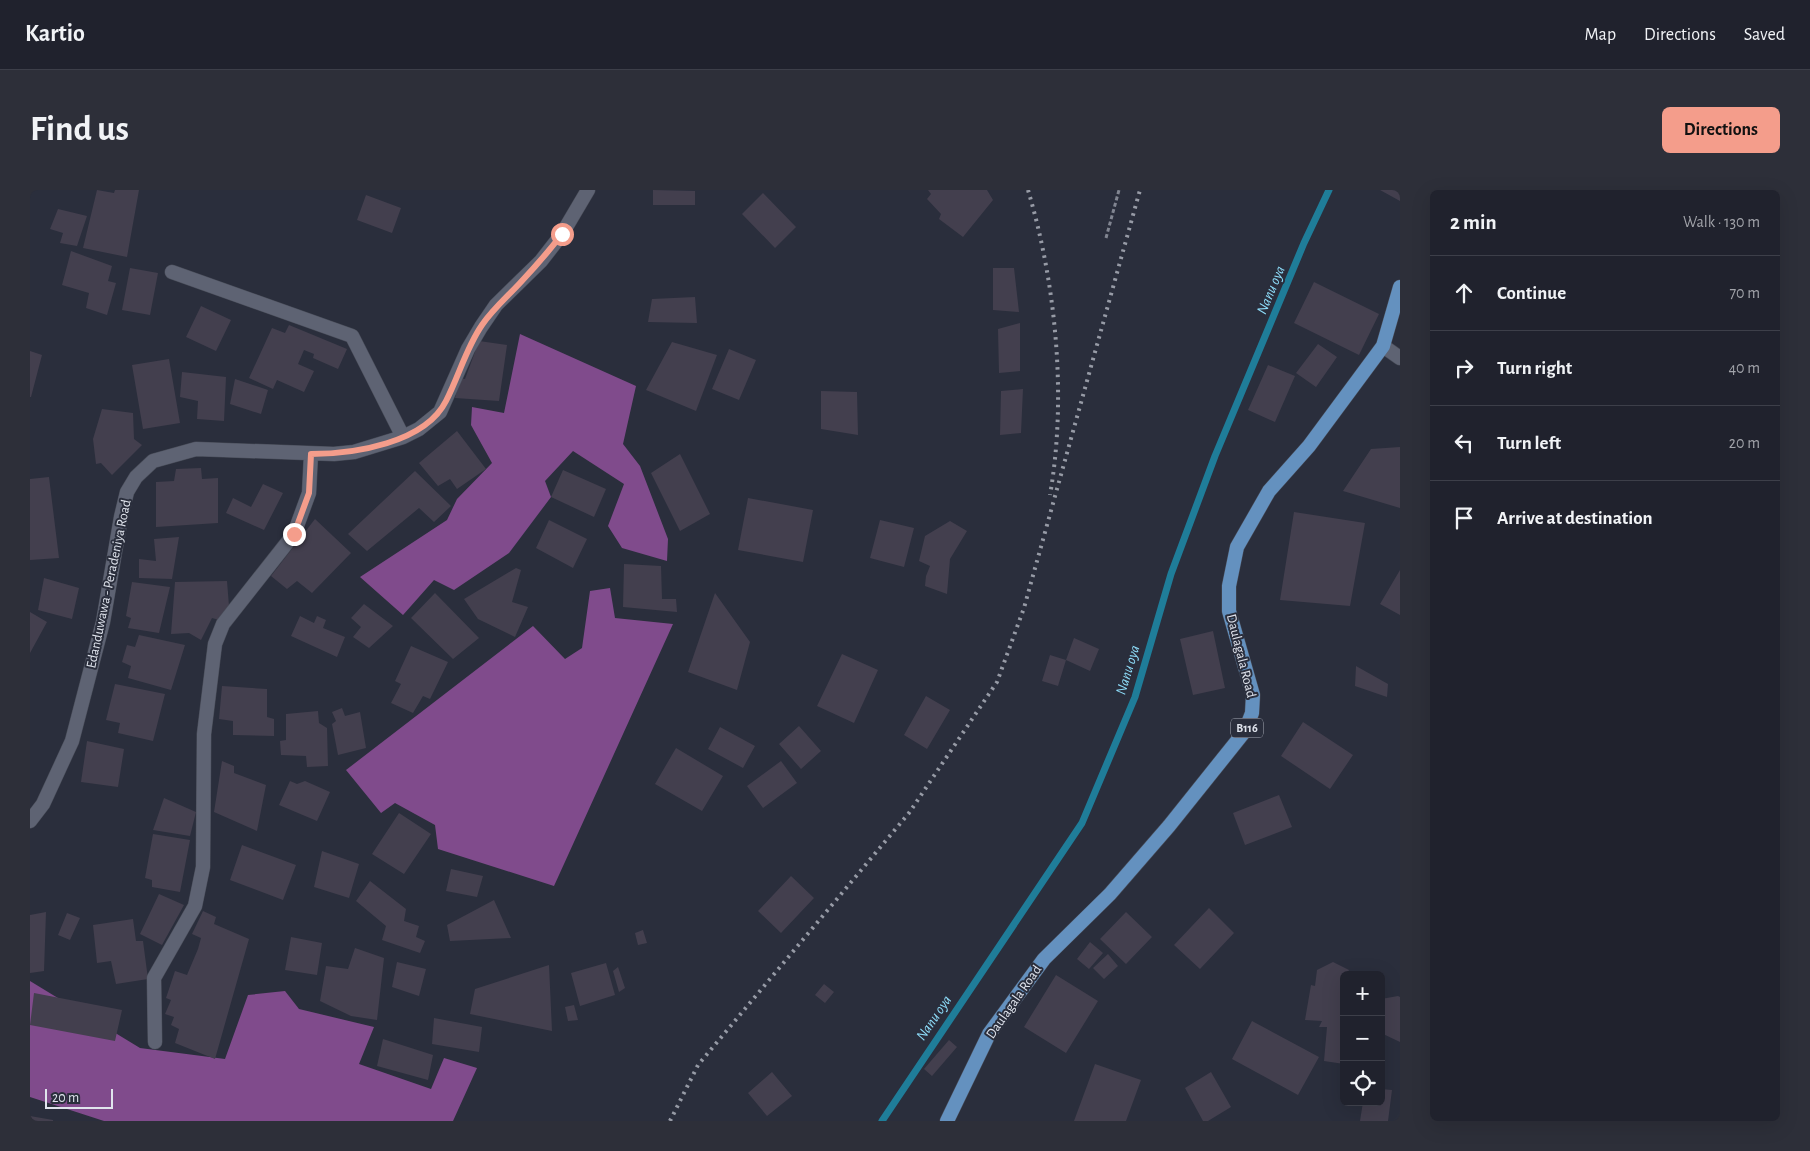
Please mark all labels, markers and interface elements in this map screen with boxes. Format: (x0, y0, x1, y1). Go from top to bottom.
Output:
text: Kartio (25, 22, 85, 46)
text: Map (1585, 26, 1616, 44)
text: Directions (1644, 26, 1716, 44)
text: Saved (1744, 26, 1785, 44)
button: Directions (1662, 107, 1780, 153)
text: Find us (30, 112, 129, 147)
text: 2 min (1450, 212, 1497, 233)
text: Walk · 130 m (1683, 214, 1760, 230)
route start (551, 223, 574, 246)
water label: Nanu oya (1254, 264, 1288, 316)
icon: ahead (1450, 279, 1478, 307)
text: Continue (1497, 284, 1566, 303)
text: 70 m (1729, 285, 1760, 301)
icon: right (1450, 354, 1478, 382)
text: Turn right (1497, 359, 1572, 378)
text: 40 m (1728, 360, 1760, 376)
icon: left (1450, 429, 1478, 457)
text: Turn left (1497, 434, 1561, 453)
text: 20 m (1729, 435, 1760, 451)
street label: Edanduwawa - Peradeniya Road (84, 498, 134, 670)
icon: arrive (1450, 504, 1478, 532)
text: Arrive at destination (1497, 509, 1653, 528)
route end (283, 523, 306, 546)
street label: Daulagala Road (1224, 613, 1258, 699)
water label: Nanu oya (1113, 643, 1143, 697)
road number: B116 (1231, 718, 1263, 738)
street label: Daulagala Road (984, 963, 1044, 1041)
map controls (1340, 971, 1385, 1106)
button: + (1340, 971, 1385, 1016)
water label: Nanu oya (914, 993, 954, 1043)
button: − (1340, 1016, 1385, 1061)
button: locate (1340, 1061, 1385, 1106)
scale bar (45, 1086, 112, 1109)
text: 20 m (52, 1091, 79, 1105)

